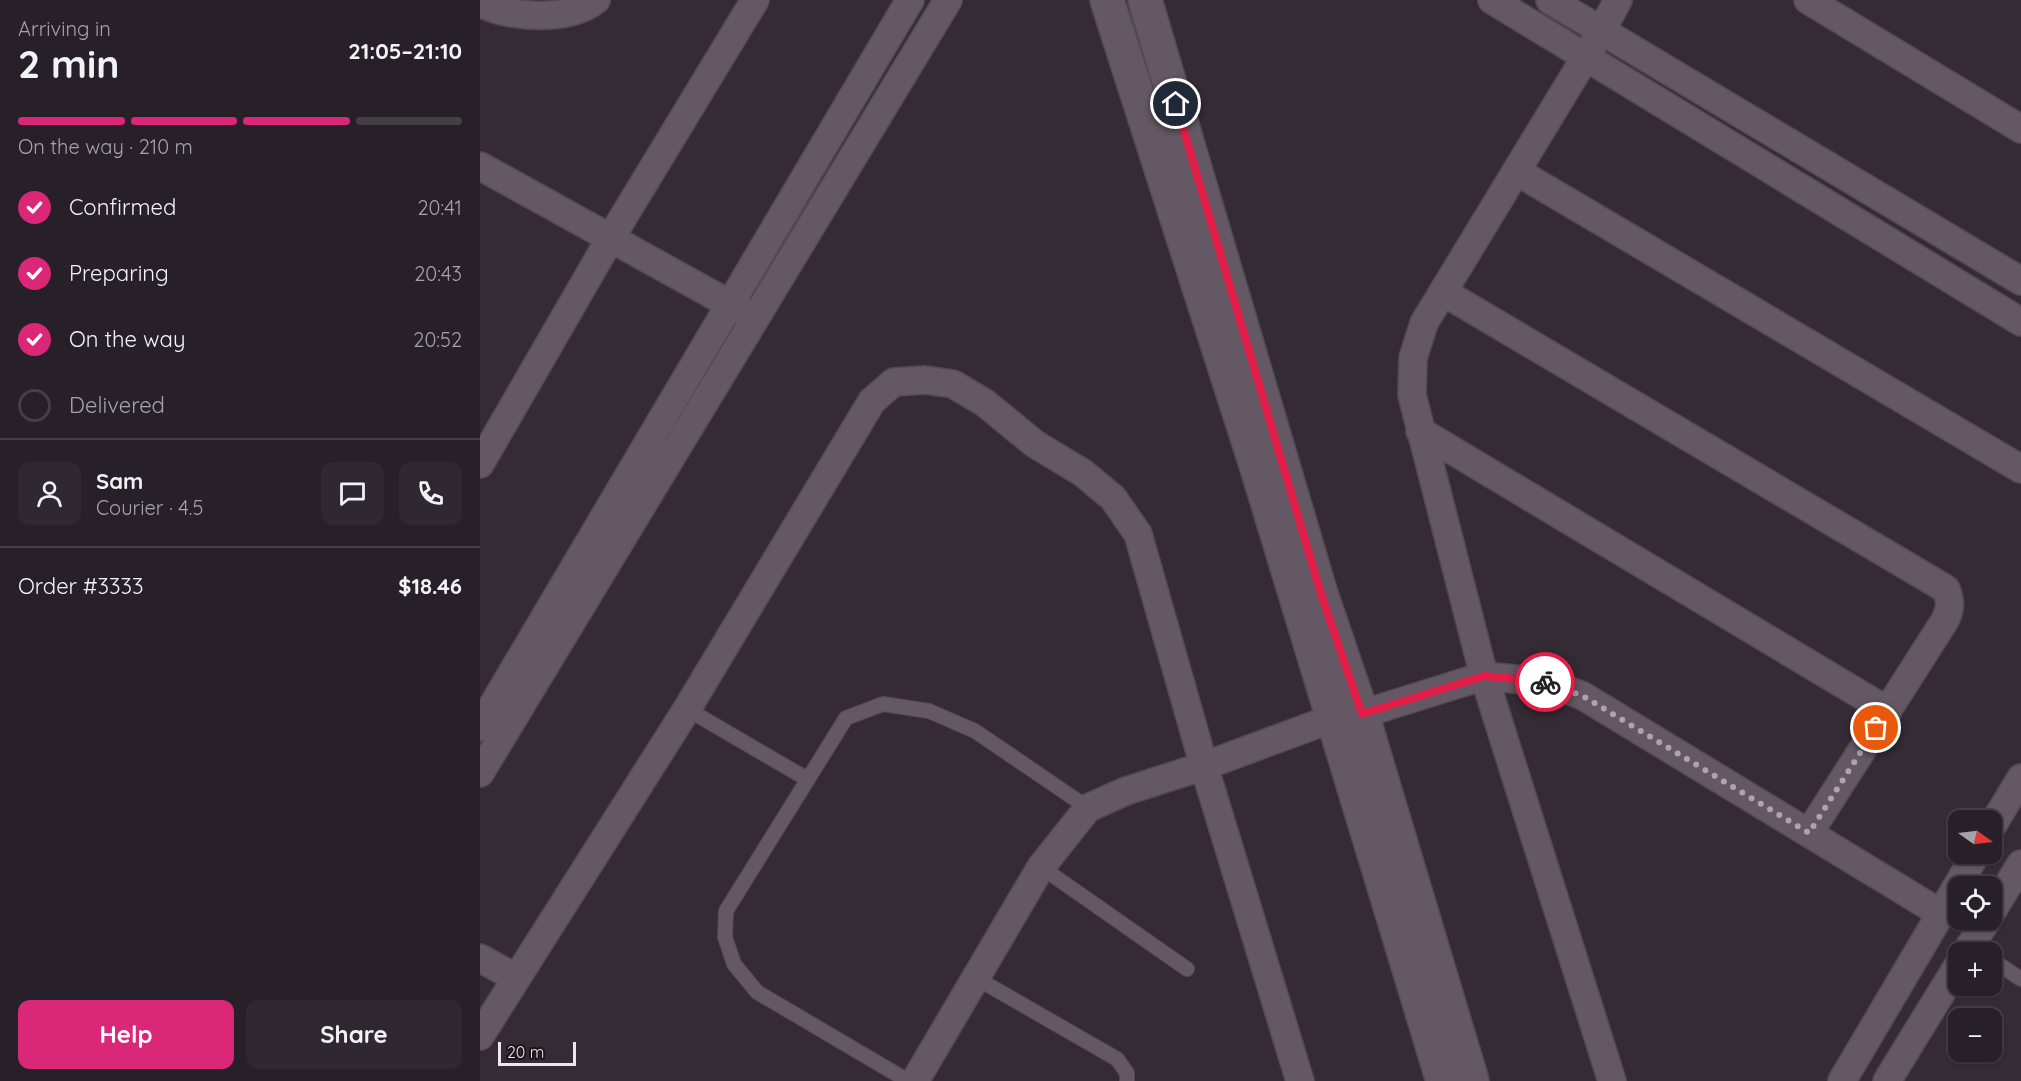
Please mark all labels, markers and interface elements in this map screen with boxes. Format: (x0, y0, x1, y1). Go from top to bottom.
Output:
text: Arriving in (18, 16, 111, 41)
text: 21:05–21:10 (348, 37, 462, 65)
text: 2 min (18, 39, 120, 88)
pin (1150, 78, 1201, 129)
icon: home (1159, 87, 1192, 120)
text: On the way · 210 m (18, 134, 193, 159)
icon: check (18, 191, 51, 224)
text: Confirmed (69, 193, 176, 221)
text: 20:41 (417, 195, 462, 220)
icon: check (18, 257, 51, 290)
text: Preparing (69, 259, 169, 287)
text: 20:43 (414, 261, 462, 286)
icon: check (18, 323, 51, 356)
text: On the way (69, 325, 185, 353)
text: 20:52 (413, 327, 462, 352)
text: Delivered (69, 391, 165, 419)
button: person (18, 462, 81, 525)
button: chat (321, 462, 384, 525)
button: phone (399, 462, 462, 525)
text: Sam (96, 467, 143, 495)
text: Courier · 4.5 (96, 495, 203, 520)
text: Order #3333 (18, 572, 144, 600)
text: $18.46 (398, 572, 462, 600)
courier (1515, 652, 1575, 712)
icon: bike (1529, 666, 1562, 699)
pin (1850, 702, 1901, 753)
icon: bag (1859, 711, 1892, 744)
north arrow (1948, 810, 2002, 864)
map controls (1948, 810, 2002, 1062)
button: locate (1948, 876, 2002, 930)
button: + (1948, 942, 2002, 996)
button: Help (18, 1000, 234, 1069)
button: Share (246, 1000, 462, 1069)
button: − (1948, 1008, 2002, 1062)
scale bar (498, 1039, 576, 1066)
text: 20 m (507, 1042, 544, 1062)

